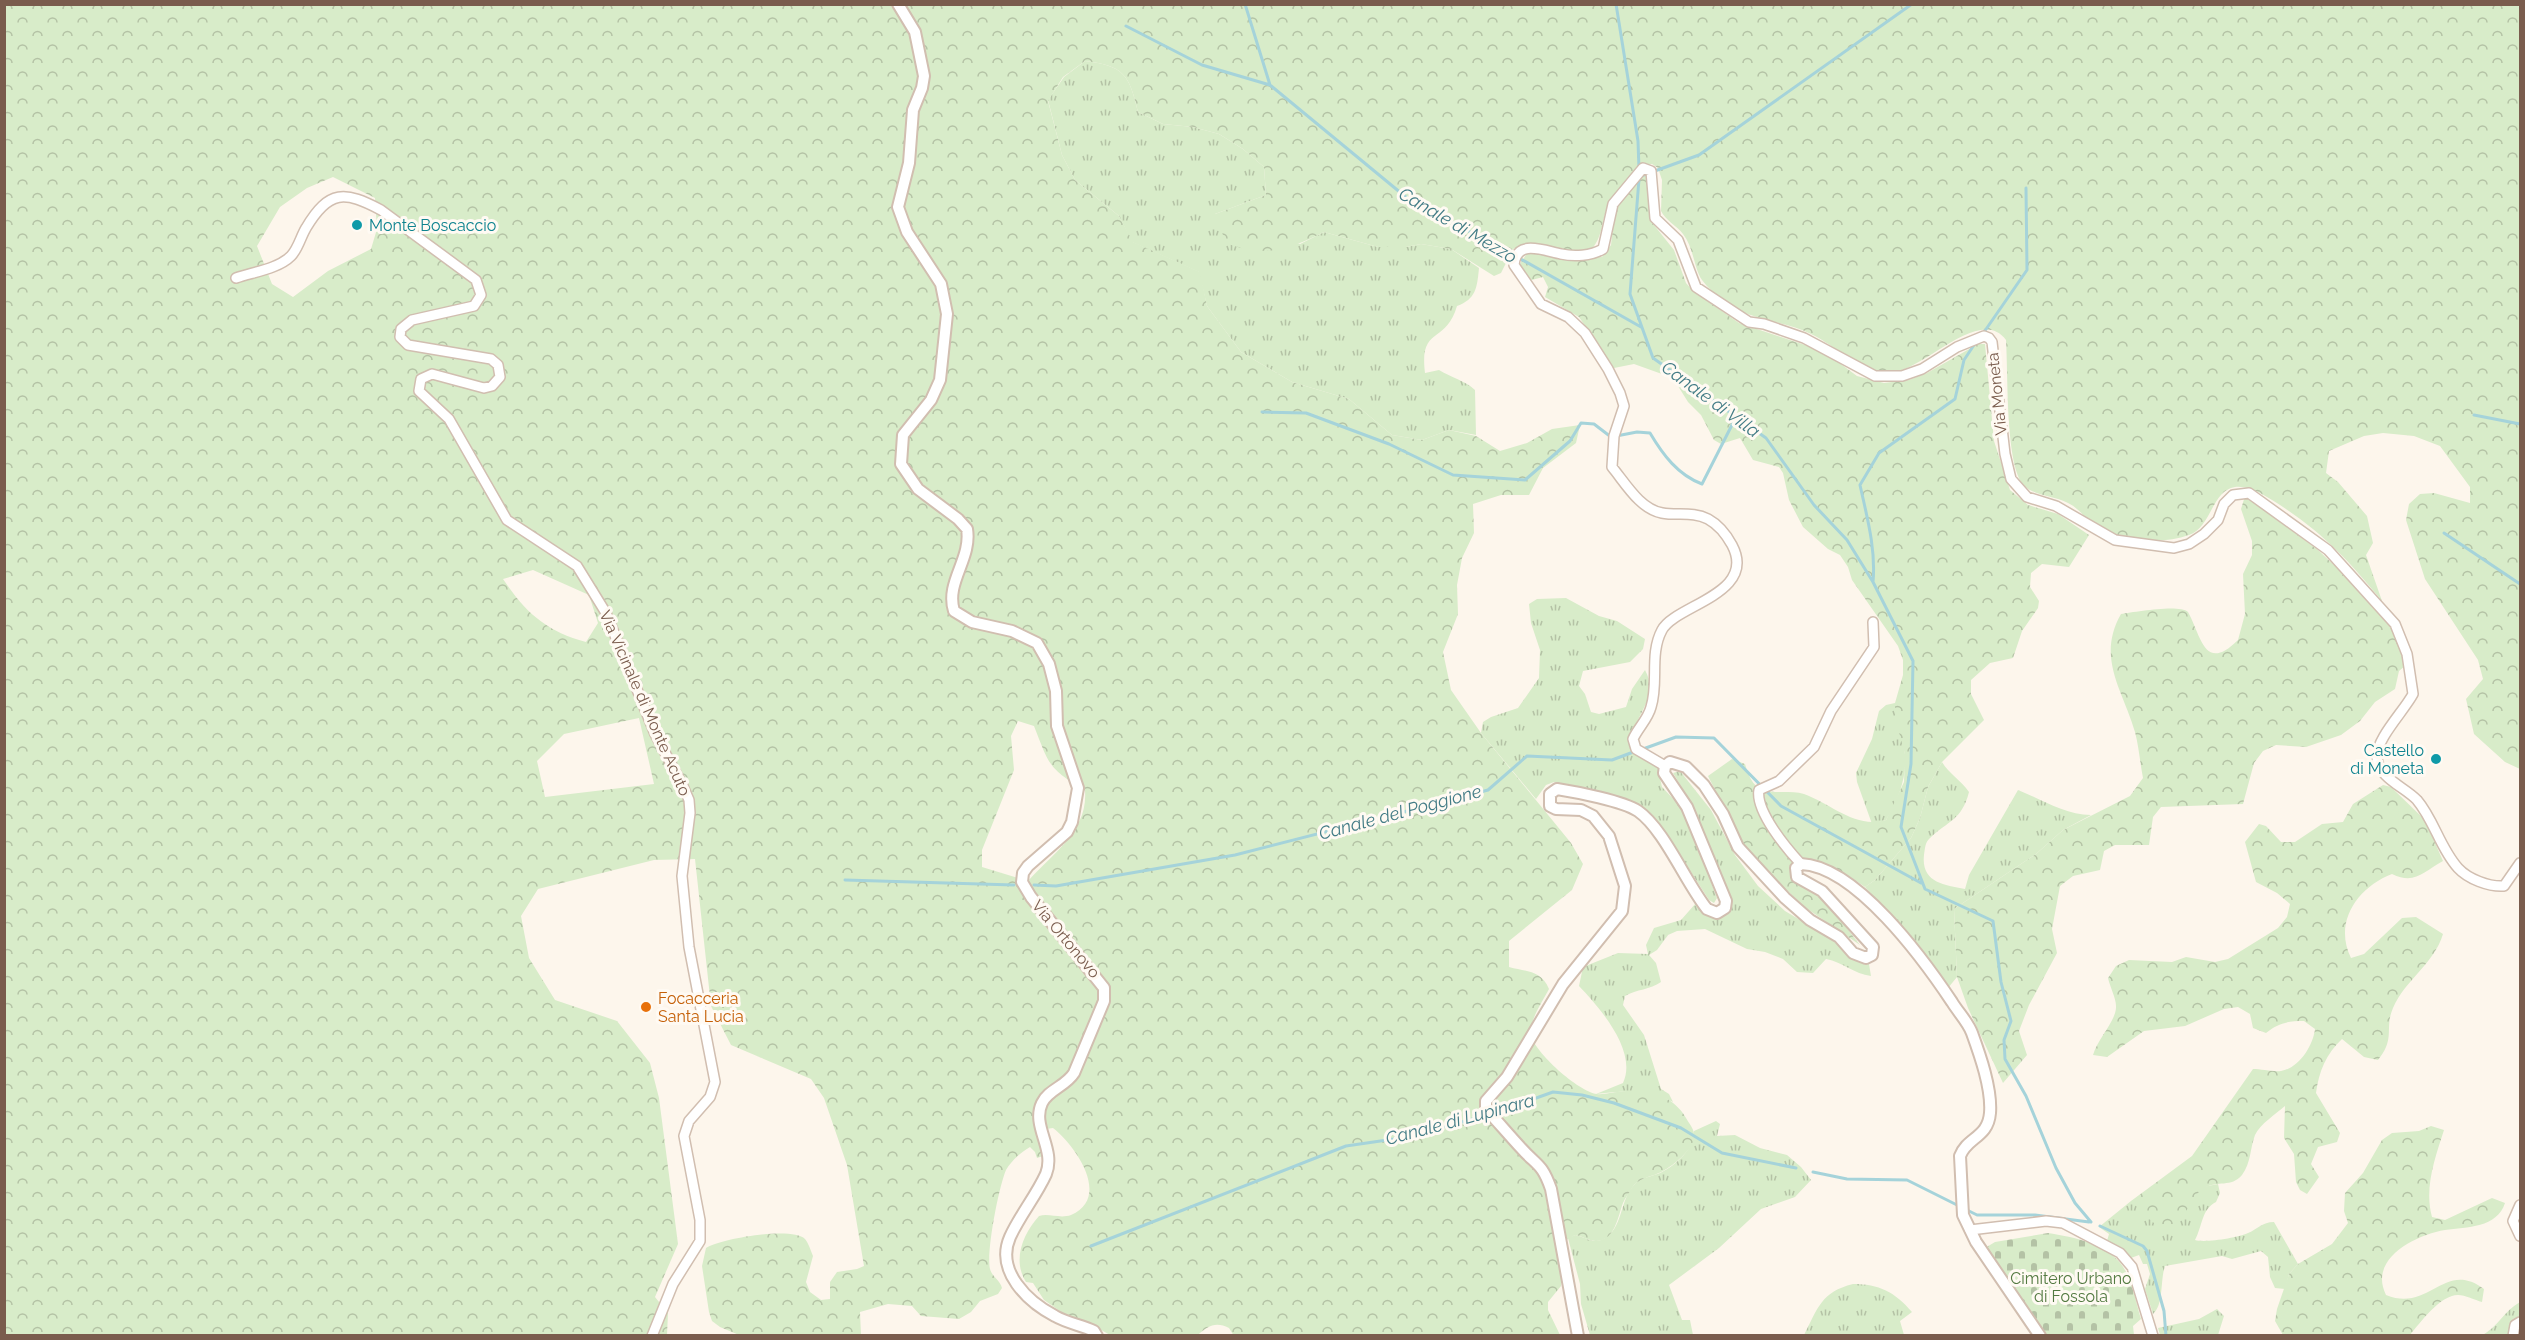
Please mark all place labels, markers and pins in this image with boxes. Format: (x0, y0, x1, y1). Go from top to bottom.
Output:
place label: Monte Boscaccio (369, 216, 496, 235)
marker: Monte Boscaccio (350, 218, 364, 232)
place label: Castello di Moneta (2350, 741, 2424, 778)
marker: Castello di Moneta (2429, 752, 2443, 766)
place label: Focacceria Santa Lucia (658, 989, 744, 1026)
marker: Focacceria Santa Lucia (639, 1000, 653, 1014)

